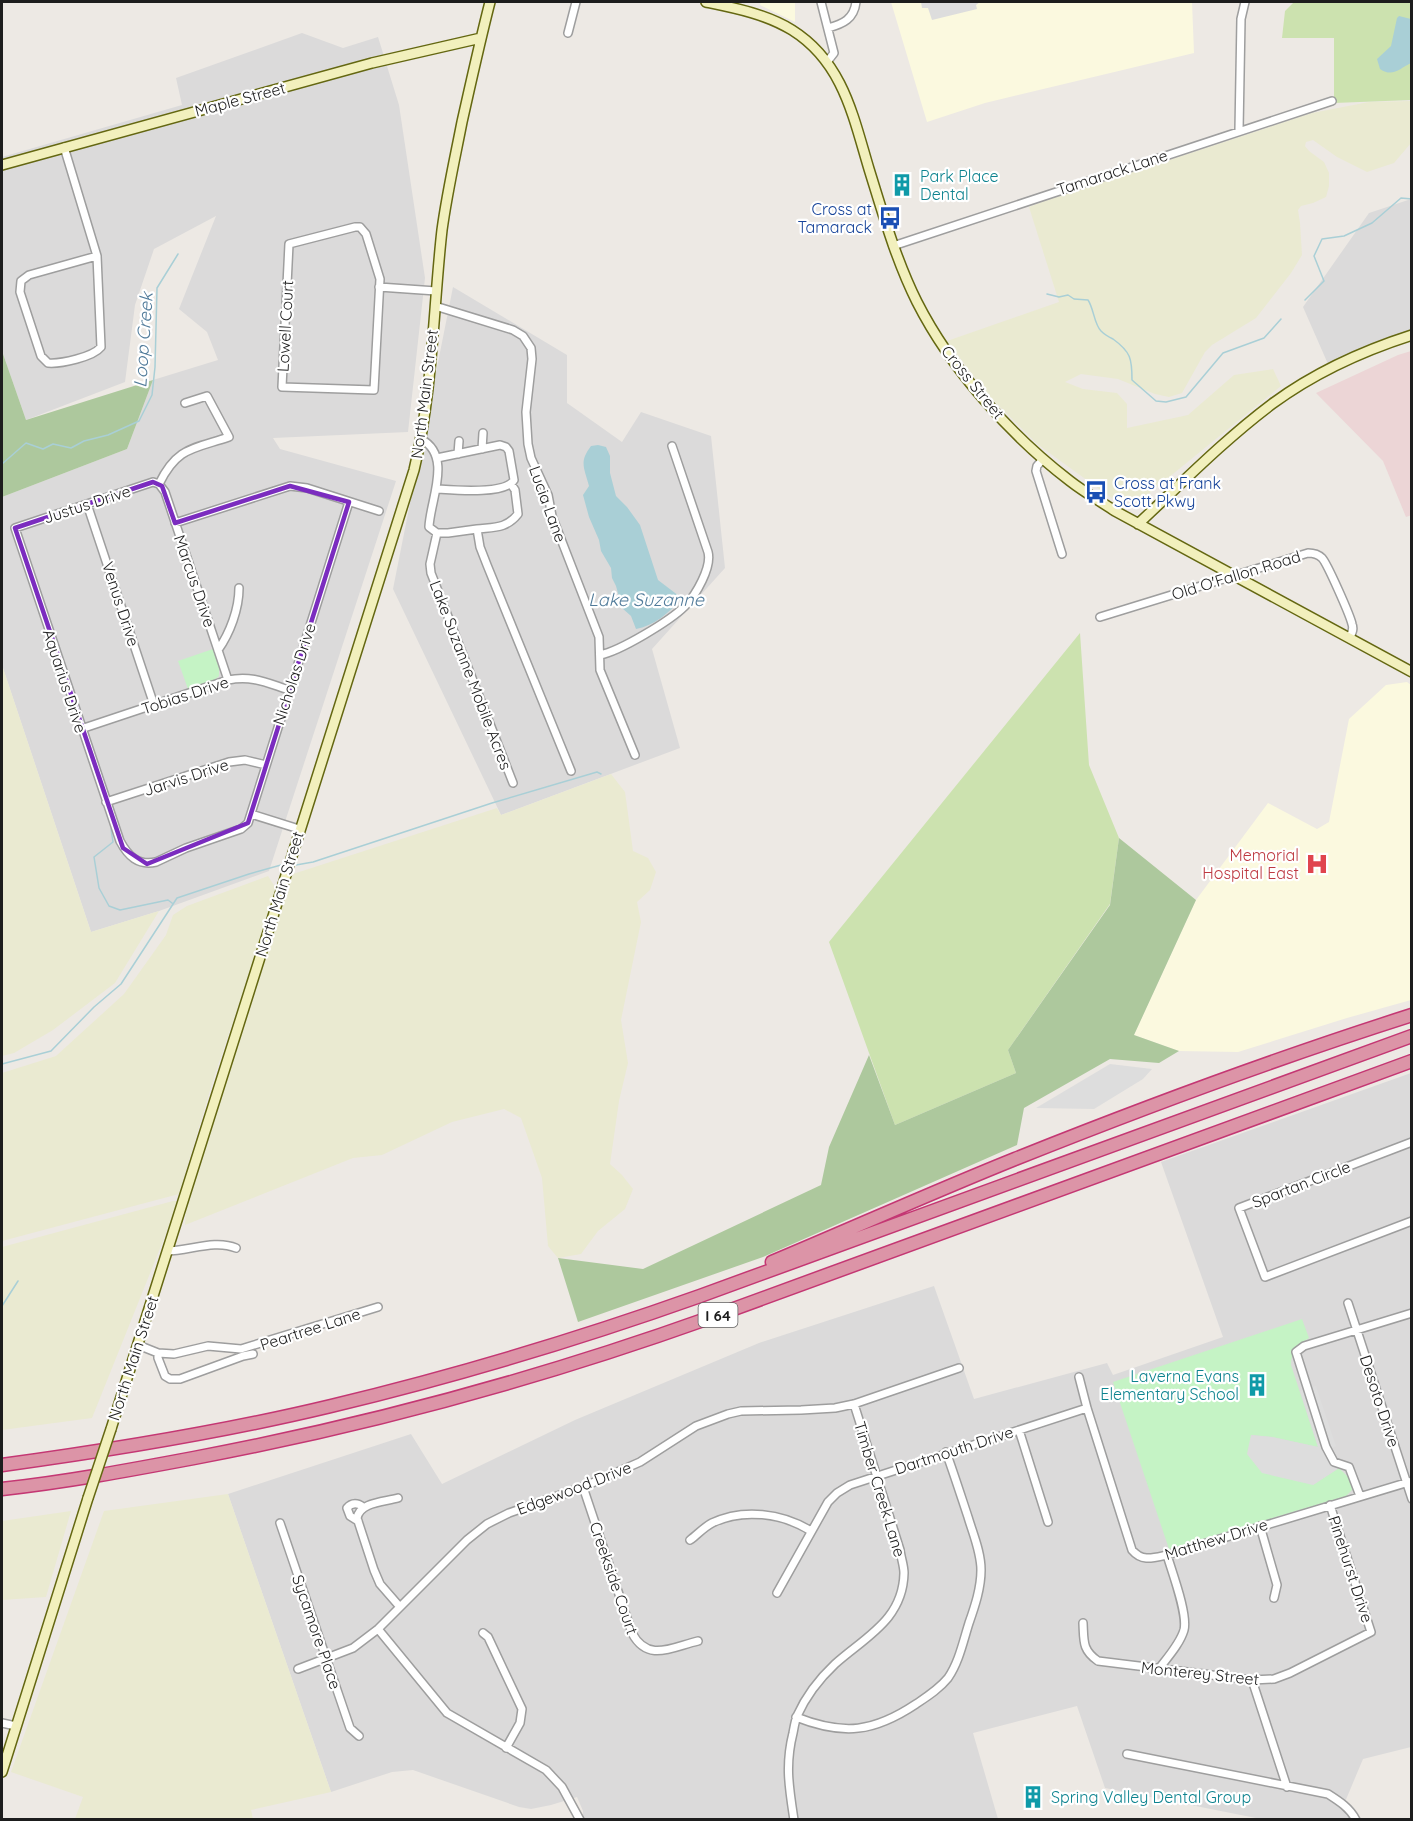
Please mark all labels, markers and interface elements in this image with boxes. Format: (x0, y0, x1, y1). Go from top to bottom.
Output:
street label: Maple Street (192, 77, 288, 121)
street label: Tamarack Lane (1054, 145, 1170, 199)
place label: Park Place Dental (920, 166, 998, 204)
building icon: Park Place Dental (889, 172, 915, 198)
place label: Cross at Tamarack (797, 199, 872, 237)
bus stop icon: Cross at Tamarack (877, 205, 903, 231)
street label: Lowell Court (273, 280, 297, 372)
water label: Loop Creek (128, 290, 158, 388)
street label: North Main Street (406, 328, 442, 460)
street label: Cross Street (937, 341, 1009, 423)
street label: Lucia Lane (525, 463, 571, 545)
place label: Cross at Frank Scott Pkwy (1114, 473, 1221, 511)
bus stop icon: Cross at Frank Scott Pkwy (1083, 479, 1109, 505)
street label: Justus Drive (41, 480, 133, 528)
street label: Marcus Drive (170, 532, 220, 630)
street label: Old O'Fallon Road (1169, 546, 1303, 604)
street label: Venus Drive (98, 559, 144, 649)
street label: Lake Suzanne Mobile Acres (426, 578, 516, 772)
water label: Lake Suzanne (588, 588, 705, 611)
street label: Nicholas Drive (268, 621, 320, 727)
street label: Aquarius Drive (39, 627, 91, 735)
street label: Tobias Drive (139, 671, 231, 719)
street label: Jarvis Drive (141, 754, 231, 800)
street label: North Main Street (250, 829, 308, 959)
place label: Memorial Hospital East (1202, 845, 1299, 883)
hospital icon: Memorial Hospital East (1304, 851, 1330, 877)
street label: Spartan Circle (1249, 1156, 1353, 1212)
street label: North Main Street (103, 1293, 163, 1423)
street label: Peartree Lane (257, 1303, 363, 1355)
road number: I 64 (698, 1303, 738, 1327)
street label: Desoto Drive (1356, 1352, 1404, 1450)
place label: Laverna Evans Elementary School (1100, 1366, 1239, 1404)
building icon: Laverna Evans Elementary School (1244, 1372, 1270, 1398)
street label: Timber Creek Lane (850, 1419, 910, 1559)
street label: Dartmouth Drive (892, 1421, 1016, 1479)
street label: Edgewood Drive (514, 1457, 634, 1519)
street label: Pinehurst Drive (1324, 1513, 1378, 1625)
street label: Matthew Drive (1162, 1514, 1270, 1564)
street label: Creekside Court (585, 1519, 643, 1637)
street label: Sycamore Place (288, 1572, 346, 1692)
street label: Monterey Street (1140, 1657, 1260, 1689)
building icon: Spring Valley Dental Group (1020, 1784, 1046, 1810)
place label: Spring Valley Dental Group (1051, 1787, 1251, 1807)

